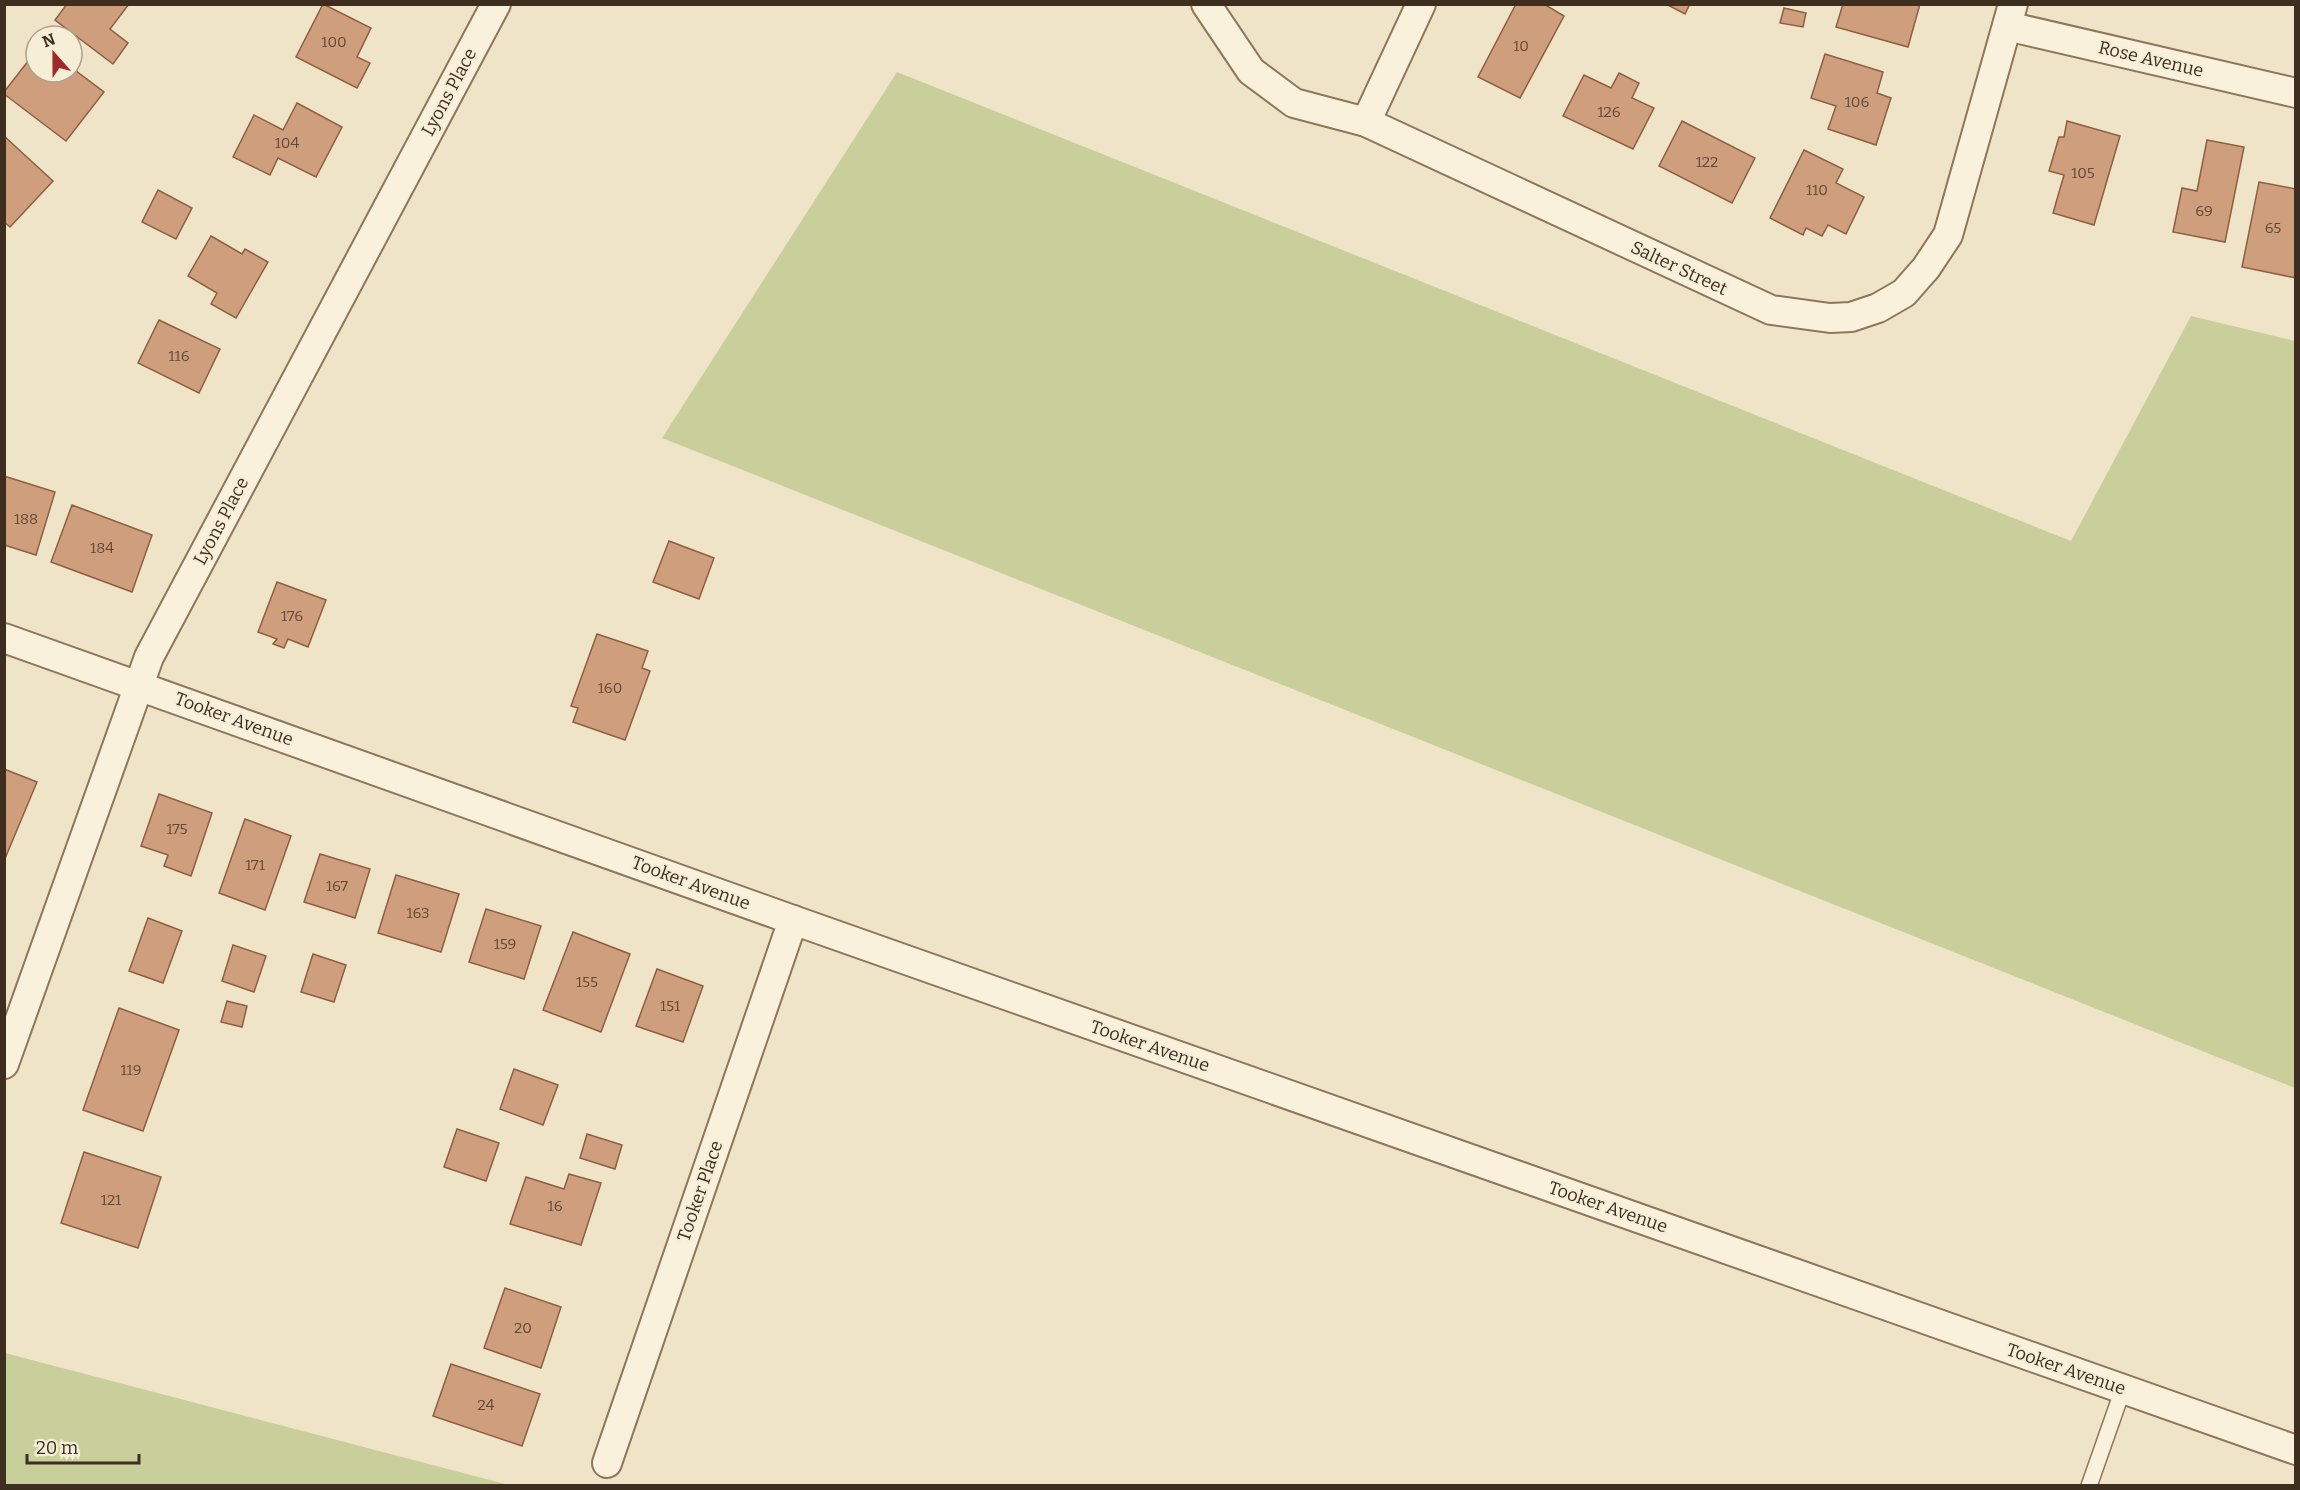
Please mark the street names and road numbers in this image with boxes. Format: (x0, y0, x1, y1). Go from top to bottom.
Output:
street label: Rose Avenue (2096, 36, 2206, 82)
street label: Lyons Place (417, 44, 481, 140)
street label: Salter Street (1627, 236, 1731, 300)
street label: Lyons Place (189, 473, 253, 569)
street label: Tooker Avenue (172, 687, 296, 751)
street label: Tooker Avenue (629, 851, 753, 915)
street label: Tooker Avenue (1088, 1015, 1212, 1077)
street label: Tooker Place (672, 1138, 728, 1244)
street label: Tooker Avenue (1546, 1176, 1670, 1238)
street label: Tooker Avenue (2004, 1338, 2128, 1400)

